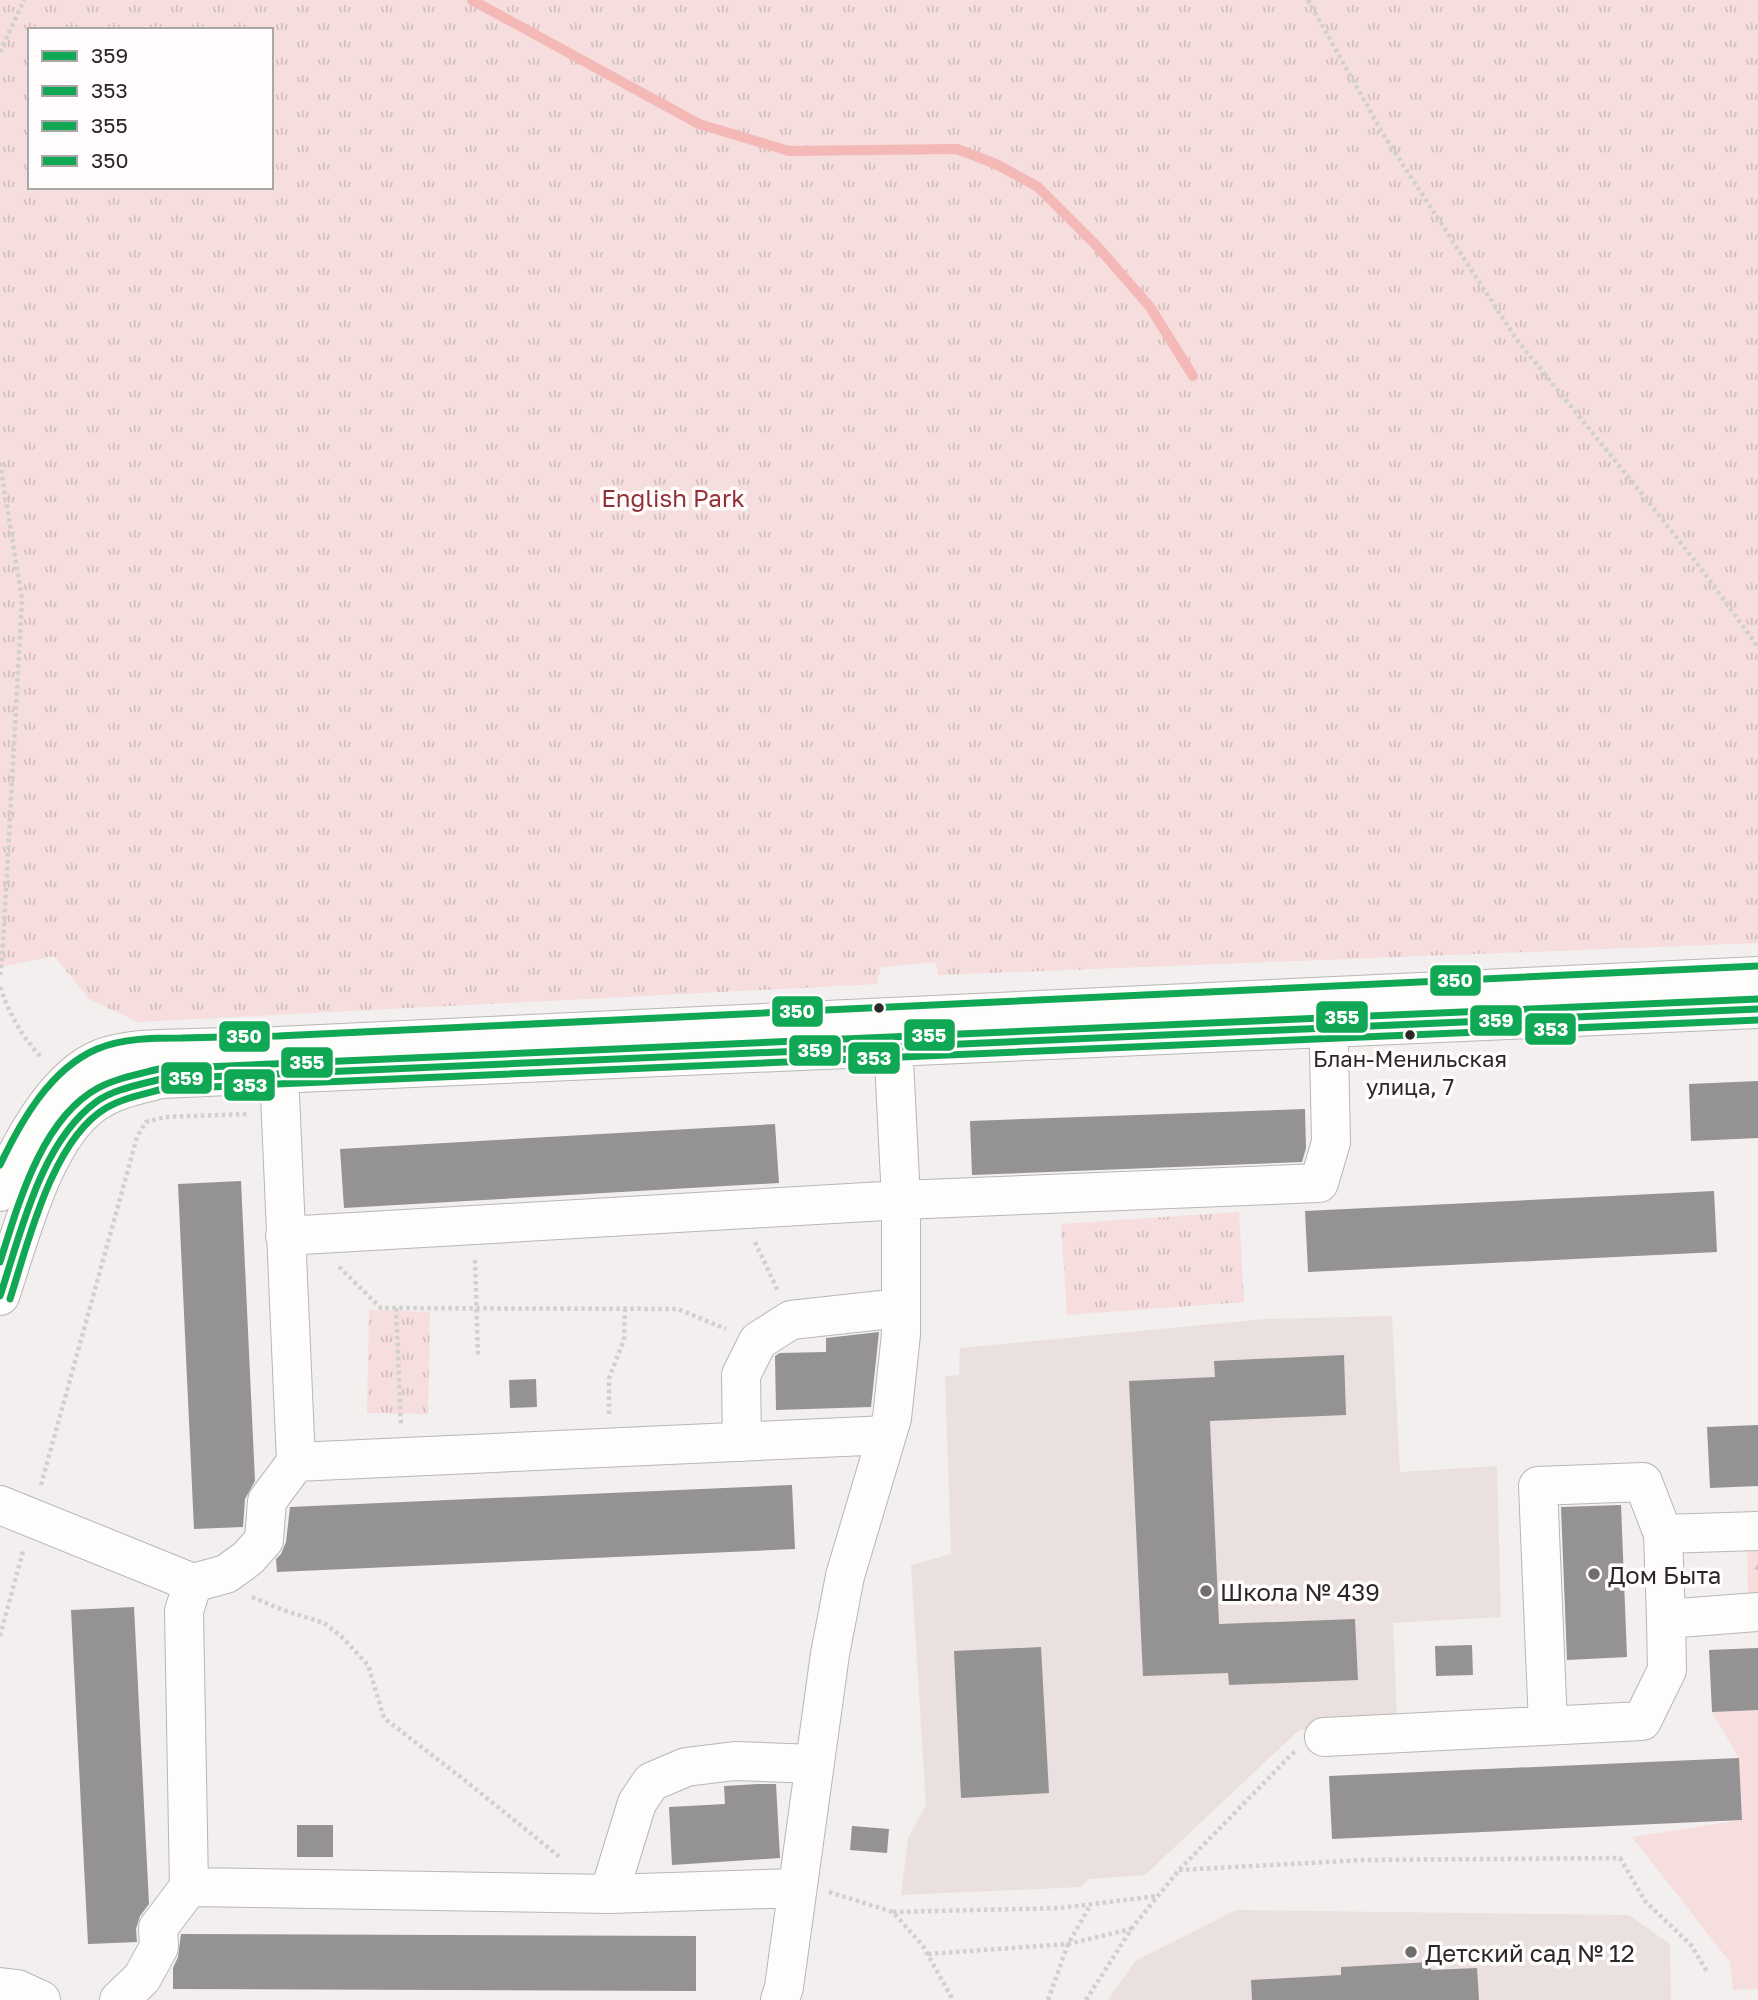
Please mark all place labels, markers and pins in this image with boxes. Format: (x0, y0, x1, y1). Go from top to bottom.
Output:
unlabelled marker (872, 1001, 886, 1015)
marker: Блан-Менильская улица, 7 (1403, 1028, 1417, 1042)
place label: Блан-Менильская улица, 7 (1313, 1045, 1507, 1100)
place label: Дом Быта (1608, 1560, 1721, 1589)
marker: Дом Быта (1586, 1566, 1602, 1582)
place label: Школа № 439 (1220, 1577, 1380, 1606)
marker: Школа № 439 (1198, 1583, 1214, 1599)
place label: Детский сад № 12 (1425, 1938, 1635, 1967)
marker: Детский сад № 12 (1403, 1944, 1419, 1960)

